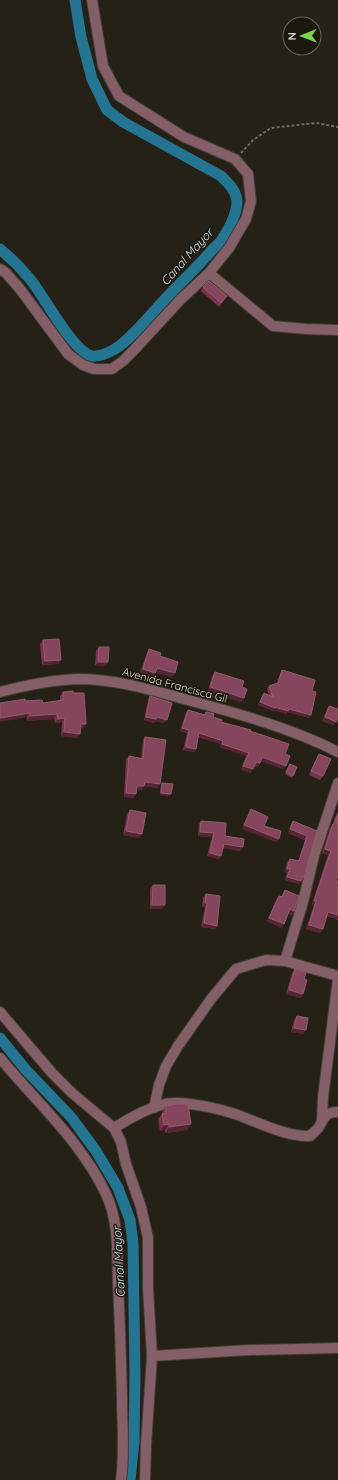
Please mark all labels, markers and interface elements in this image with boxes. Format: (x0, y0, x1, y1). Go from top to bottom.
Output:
north arrow (282, 16, 322, 56)
text: N (285, 32, 299, 40)
water label: Canal Mayor (157, 224, 217, 288)
street label: Avenida Francisca Gil (121, 664, 229, 706)
water label: Canal Mayor (109, 1225, 128, 1298)

